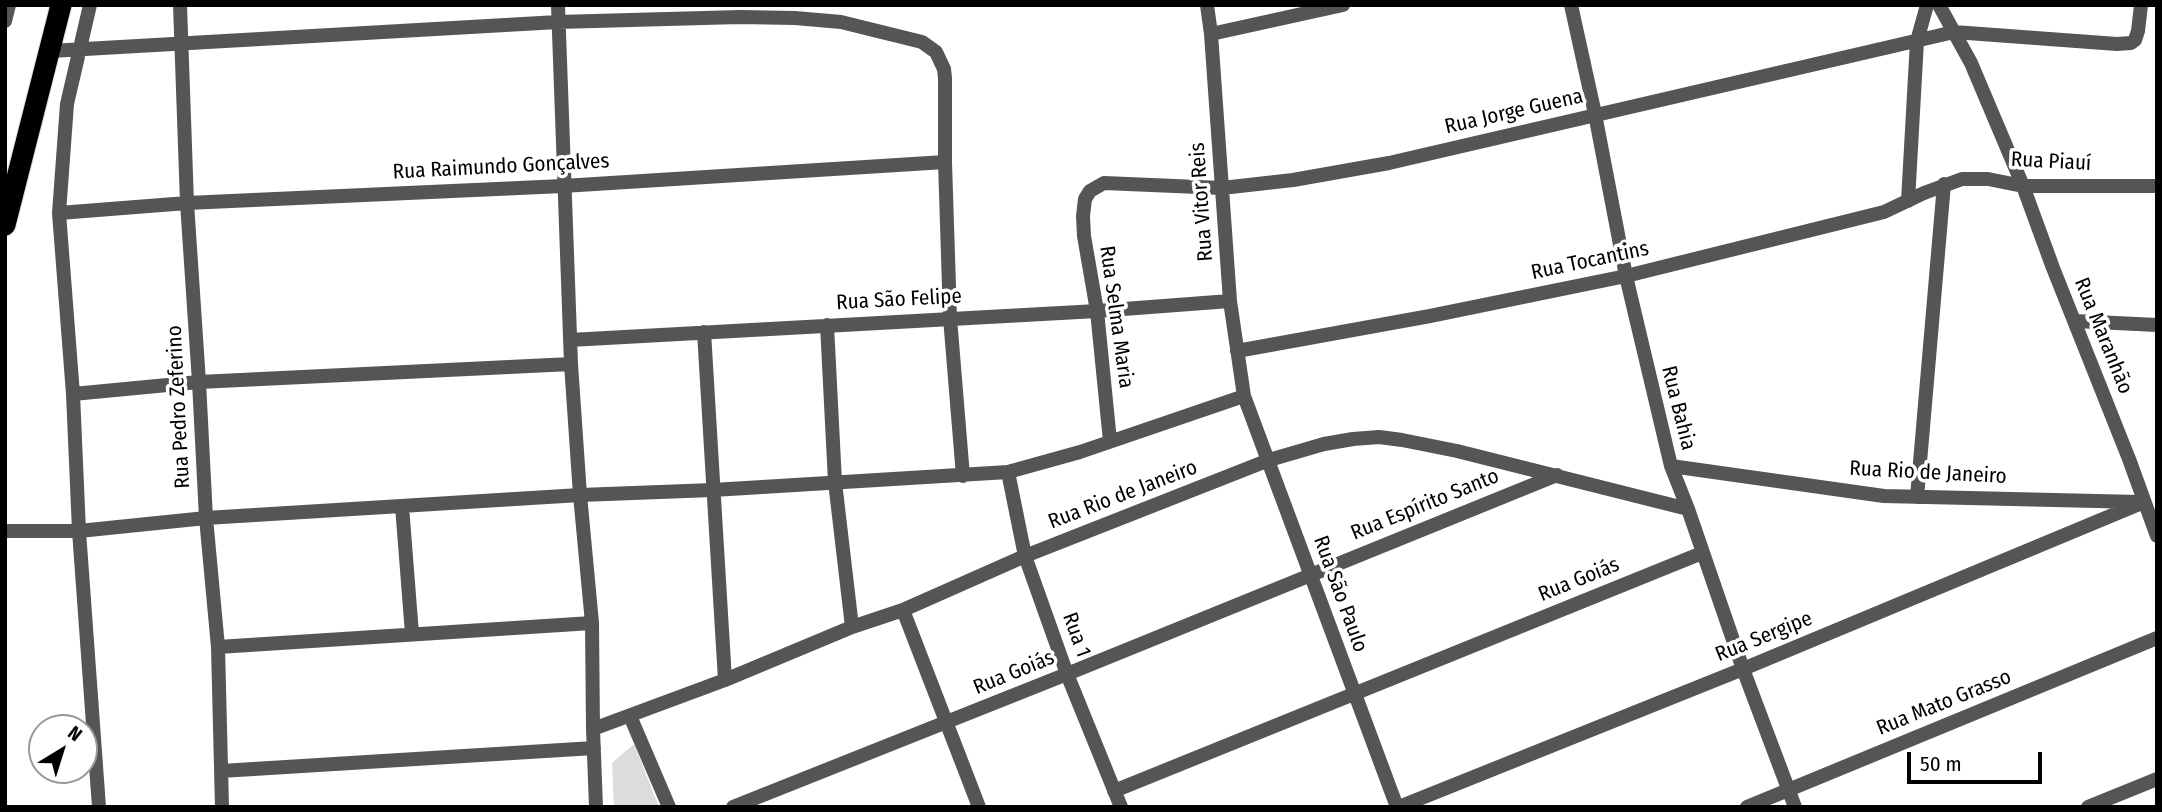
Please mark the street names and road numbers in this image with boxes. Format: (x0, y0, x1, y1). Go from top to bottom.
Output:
street label: Rua Jorge Guena (1442, 84, 1586, 140)
street label: Rua Vitor Reis (1185, 142, 1219, 262)
street label: Rua Piauí (2010, 147, 2092, 177)
street label: Rua Raimundo Gonçalves (392, 149, 610, 185)
street label: Rua Tocantins (1529, 236, 1651, 286)
street label: Rua Selma Maria (1094, 244, 1138, 390)
street label: Rua Maranhão (2068, 274, 2138, 398)
street label: Rua São Felipe (836, 284, 962, 316)
street label: Rua Pedro Zeferino (162, 325, 196, 489)
street label: Rua Bahia (1655, 363, 1701, 453)
street label: Rua Rio de Janeiro (1045, 455, 1201, 535)
street label: Rua Rio de Janeiro (1849, 456, 2007, 490)
street label: Rua Espírito Santo (1347, 464, 1503, 546)
street label: Rua São Paulo (1307, 532, 1373, 656)
street label: Rua Goiás (1535, 552, 1623, 608)
street label: Rua Sergipe (1712, 606, 1816, 668)
street label: Rua 1 (1056, 609, 1096, 661)
street label: Rua Goiás (970, 645, 1058, 701)
street label: Rua Mato Grasso (1873, 665, 2015, 741)

